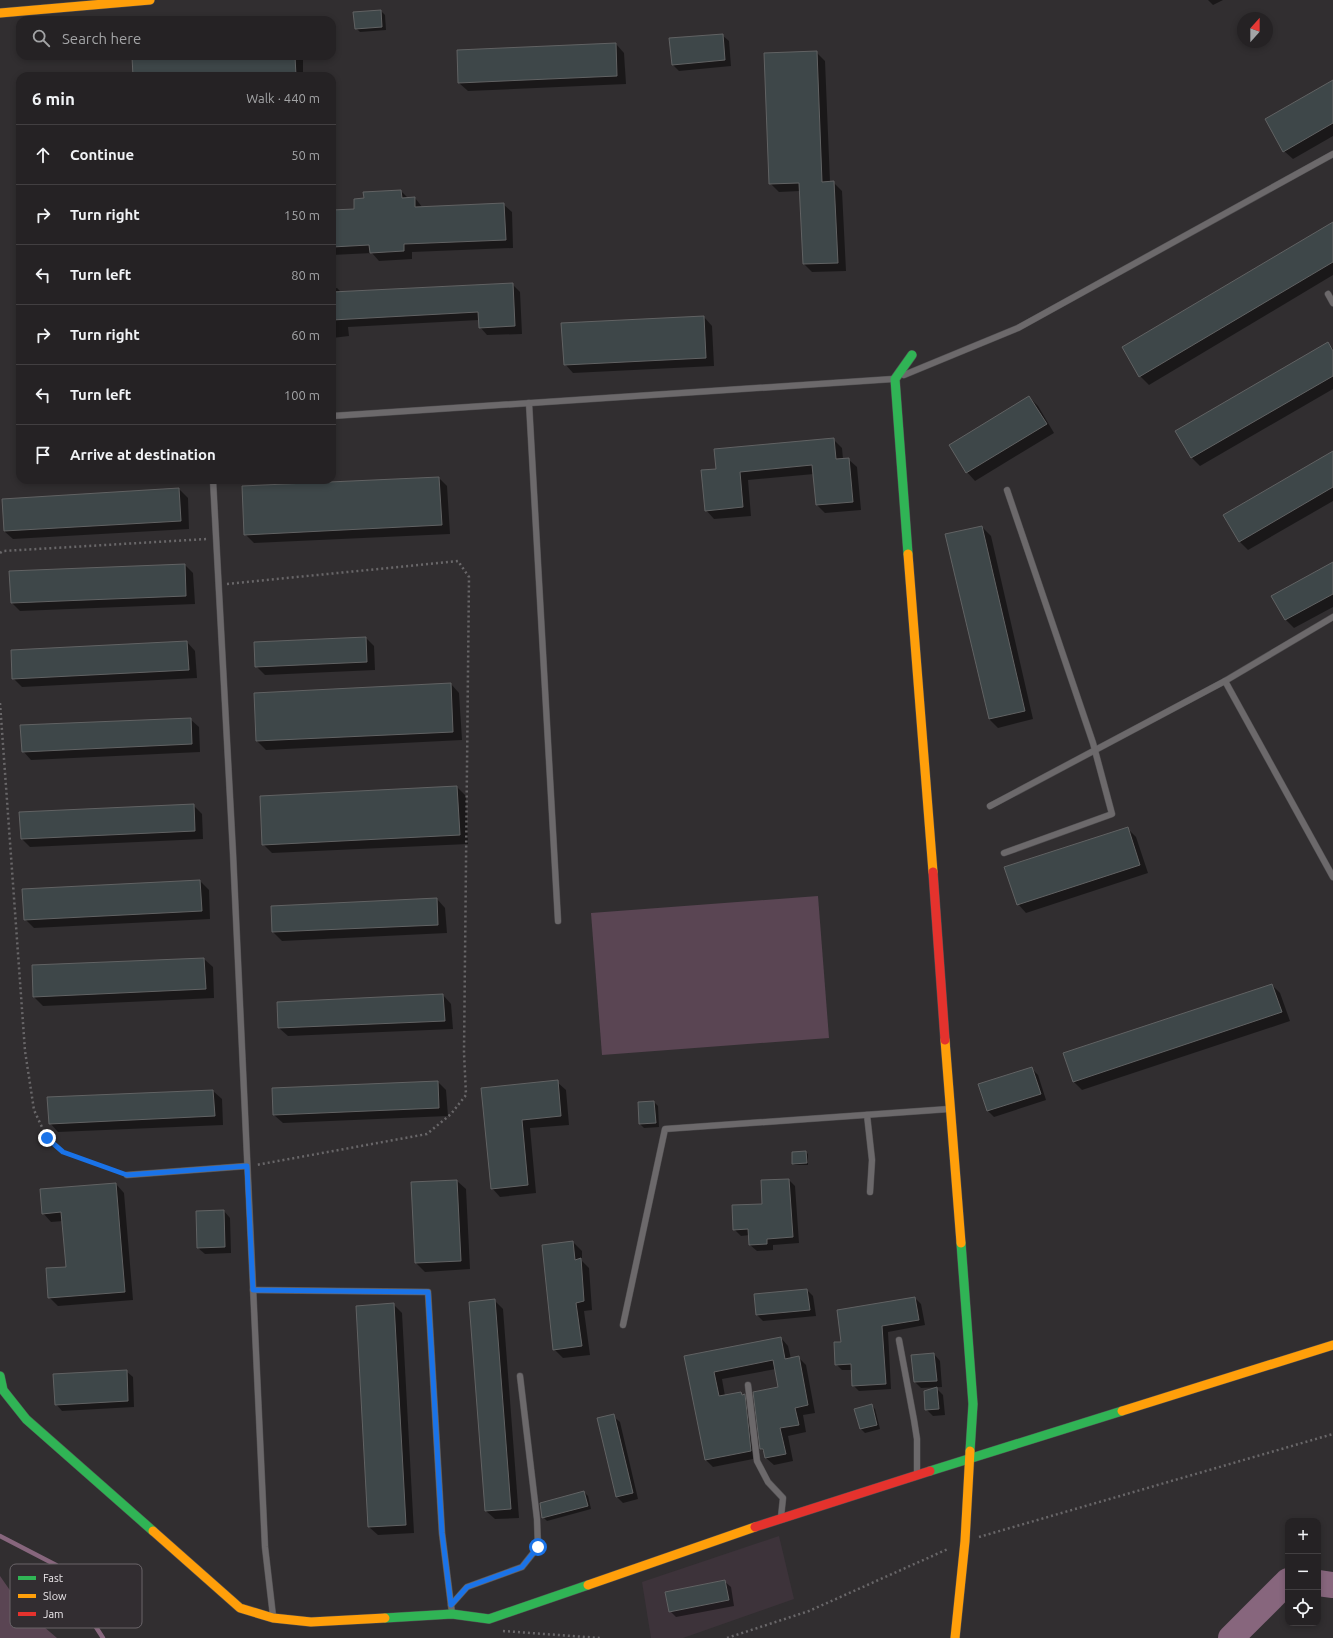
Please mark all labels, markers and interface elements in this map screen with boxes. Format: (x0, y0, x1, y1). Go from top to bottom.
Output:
north arrow (1237, 12, 1273, 48)
search box (16, 16, 336, 60)
icon: search (30, 27, 52, 49)
text: Search here (62, 30, 141, 47)
text: 6 min (32, 89, 75, 108)
text: Walk · 440 m (246, 91, 320, 105)
icon: ahead (32, 144, 54, 166)
text: Continue (70, 146, 134, 163)
text: 50 m (291, 148, 320, 162)
icon: right (32, 204, 54, 226)
text: Turn right (70, 206, 140, 223)
text: 150 m (284, 208, 320, 222)
icon: left (32, 264, 54, 286)
text: Turn left (70, 266, 131, 283)
text: 80 m (291, 268, 320, 282)
icon: right (32, 324, 54, 346)
text: Turn right (70, 326, 140, 343)
text: 60 m (291, 328, 320, 342)
icon: left (32, 384, 54, 406)
text: Turn left (70, 386, 131, 403)
text: 100 m (284, 388, 320, 402)
icon: arrive (32, 444, 54, 466)
text: Arrive at destination (70, 446, 216, 463)
route end (38, 1129, 56, 1147)
map controls (1285, 1518, 1321, 1626)
button: + (1285, 1518, 1321, 1554)
route start (529, 1538, 547, 1556)
button: − (1285, 1554, 1321, 1590)
legend (10, 1564, 142, 1628)
text: Fast (43, 1572, 64, 1584)
text: Slow (43, 1590, 67, 1602)
button: locate (1285, 1590, 1321, 1626)
text: Jam (43, 1608, 64, 1620)

